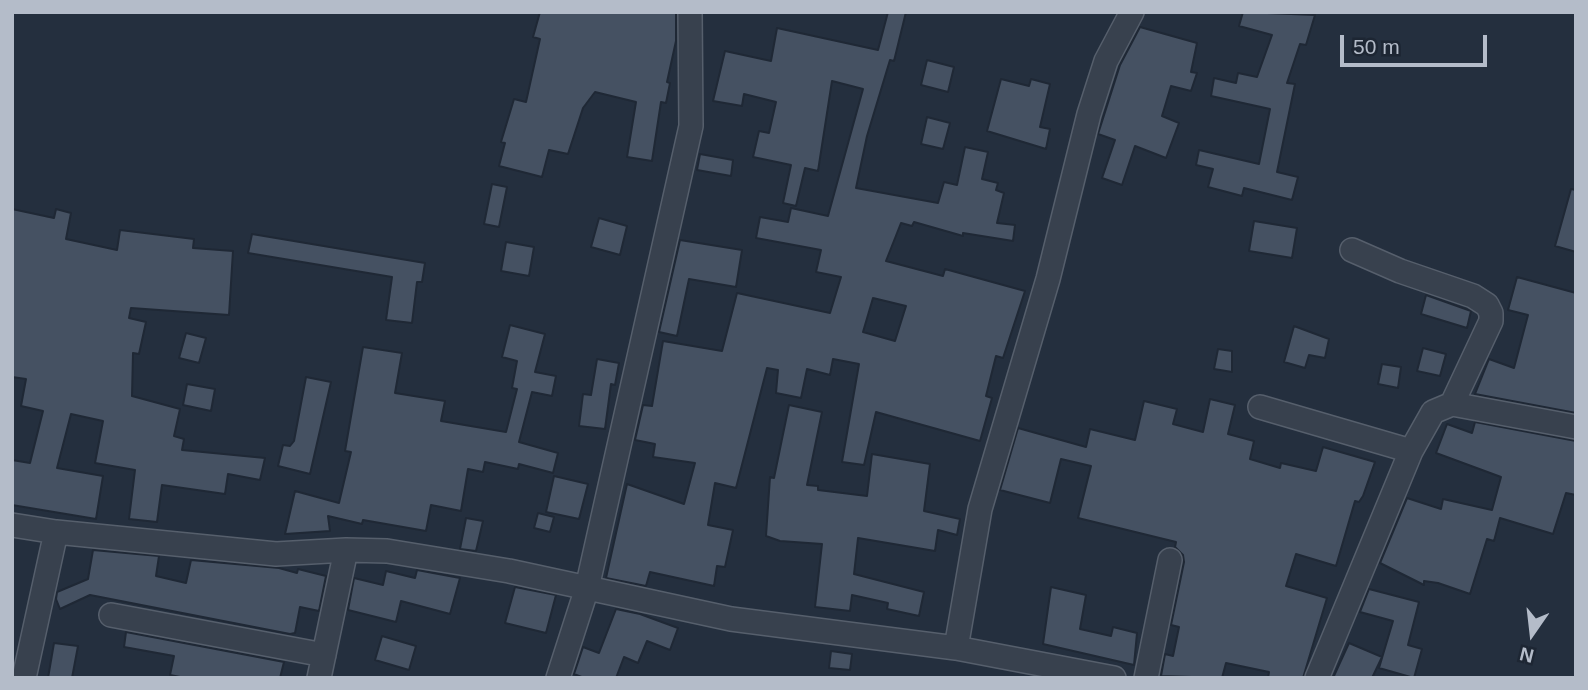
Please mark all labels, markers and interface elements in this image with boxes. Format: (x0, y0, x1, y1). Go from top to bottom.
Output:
scale bar (1343, 21, 1490, 65)
text: 50 m (1353, 35, 1400, 58)
north arrow (1497, 599, 1567, 669)
text: N (1518, 643, 1536, 667)

